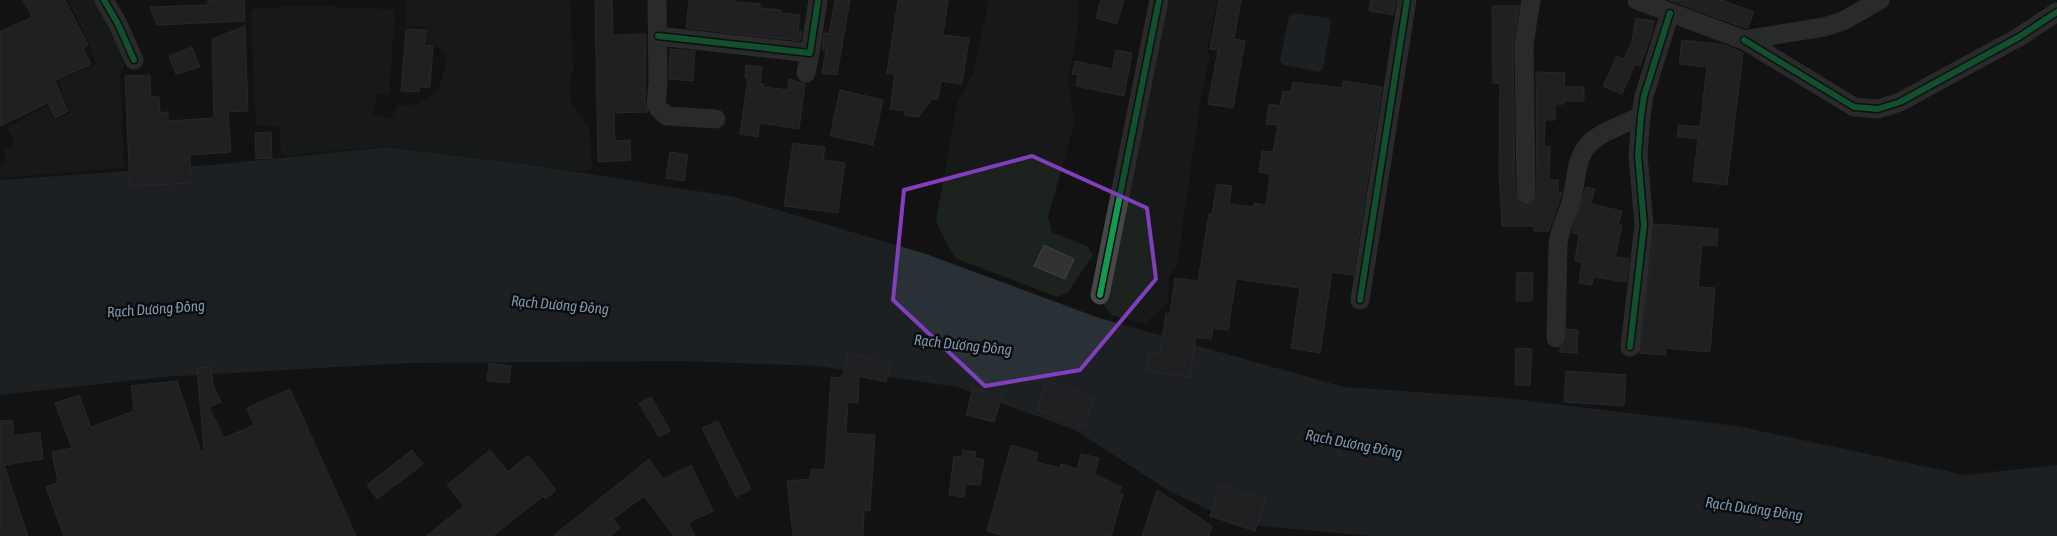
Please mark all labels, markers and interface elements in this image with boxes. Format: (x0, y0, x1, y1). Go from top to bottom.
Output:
water label: Rạch Dương Đông (510, 292, 610, 317)
water label: Rạch Dương Đông (106, 297, 206, 320)
water label: Rạch Dương Đông (913, 331, 1013, 358)
water label: Rạch Dương Đông (1304, 426, 1404, 461)
water label: Rạch Dương Đông (1704, 493, 1804, 524)

